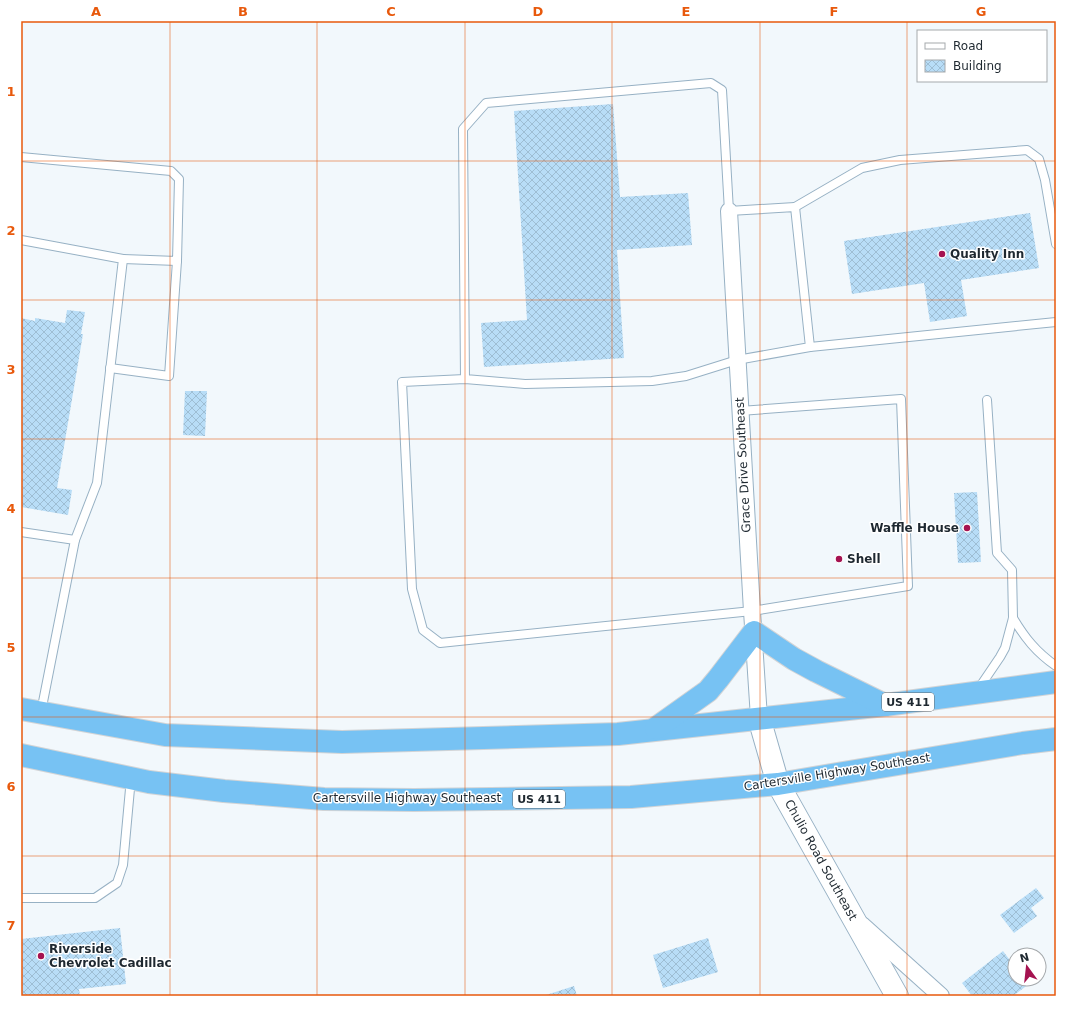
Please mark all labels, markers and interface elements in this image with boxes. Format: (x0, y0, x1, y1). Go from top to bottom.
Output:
text: A (91, 4, 101, 19)
text: B (238, 4, 248, 19)
text: C (386, 4, 396, 19)
text: D (533, 4, 544, 19)
text: E (682, 4, 690, 19)
text: F (830, 4, 838, 19)
text: G (976, 4, 986, 19)
legend (917, 30, 1047, 82)
text: Road (953, 39, 983, 53)
text: Building (953, 59, 1002, 73)
text: 1 (6, 84, 16, 99)
text: 2 (6, 223, 16, 238)
place label: Quality Inn (950, 247, 1024, 261)
marker: Quality Inn (937, 249, 947, 259)
text: 3 (6, 362, 16, 377)
street label: Grace Drive Southeast (732, 397, 754, 533)
text: 4 (6, 501, 16, 516)
place label: Waffle House (870, 521, 959, 535)
marker: Waffle House (962, 523, 972, 533)
place label: Shell (847, 552, 881, 566)
marker: Shell (834, 554, 844, 564)
text: 5 (6, 640, 16, 655)
road number: US 411 (882, 693, 934, 711)
street label: Cartersville Highway Southeast (743, 750, 931, 794)
text: 6 (6, 779, 16, 794)
road number: US 411 (513, 790, 565, 808)
street label: Cartersville Highway Southeast (313, 791, 502, 805)
street label: Chulio Road Southeast (782, 797, 860, 923)
text: 7 (6, 918, 16, 933)
place label: Riverside Chevrolet Cadillac (49, 942, 172, 970)
north arrow (1007, 947, 1047, 987)
text: N (1018, 950, 1031, 965)
marker: Riverside Chevrolet Cadillac (36, 951, 46, 961)

